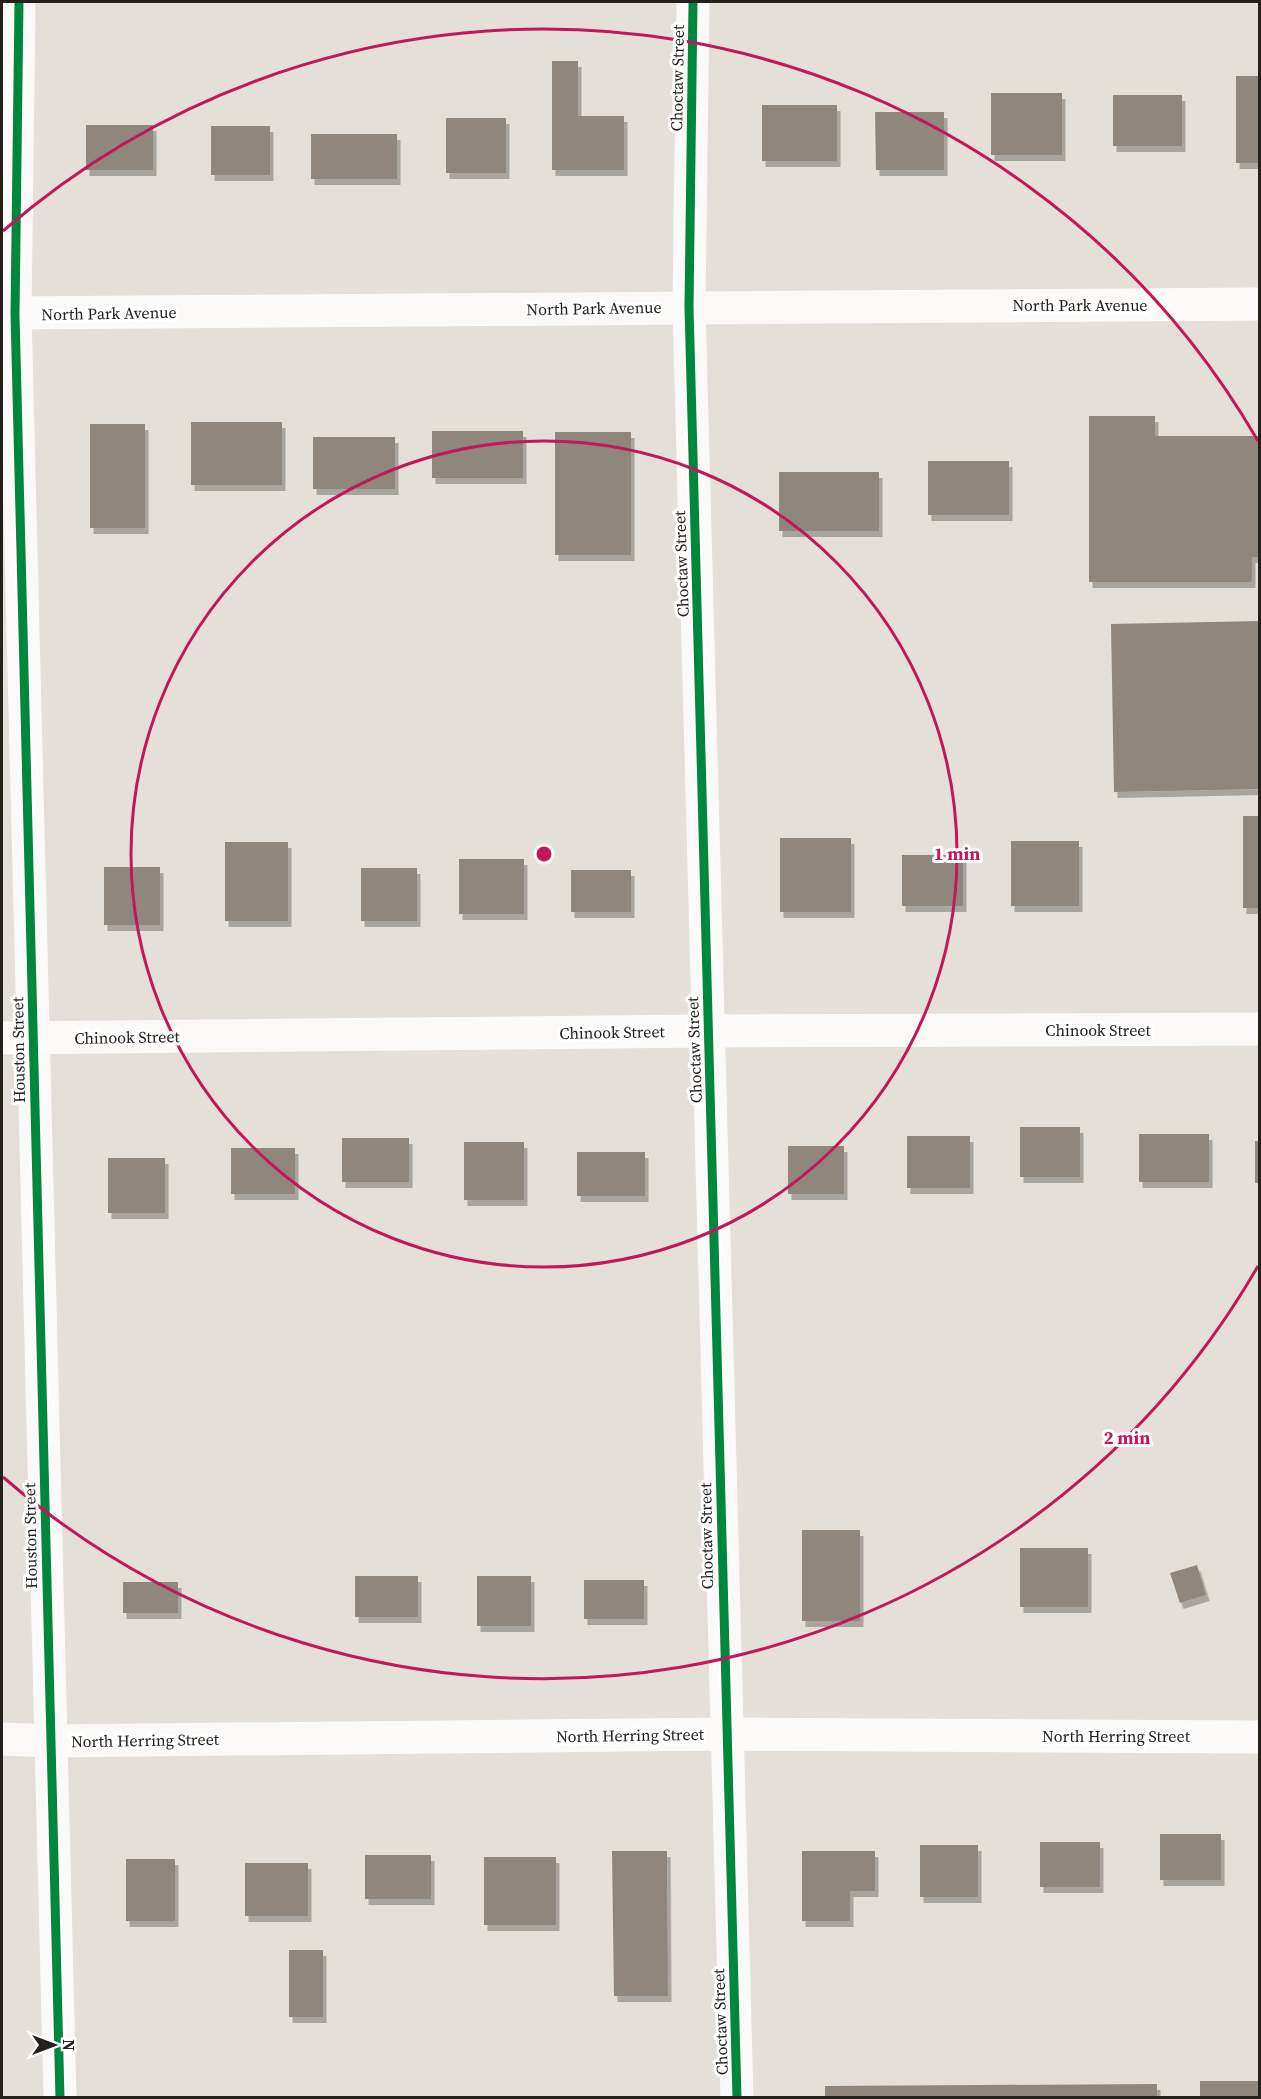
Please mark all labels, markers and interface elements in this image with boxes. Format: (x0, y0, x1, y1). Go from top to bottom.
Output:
street label: Choctaw Street (665, 24, 689, 132)
street label: North Park Avenue (1012, 294, 1148, 316)
street label: North Park Avenue (526, 296, 662, 320)
street label: North Park Avenue (41, 301, 177, 325)
street label: Choctaw Street (668, 510, 694, 618)
text: 1 min (934, 841, 980, 866)
centre of rings (534, 844, 554, 864)
street label: Houston Street (6, 996, 30, 1103)
street label: Choctaw Street (681, 996, 707, 1104)
street label: Chinook Street (1045, 1019, 1152, 1041)
street label: Chinook Street (559, 1020, 666, 1044)
street label: Chinook Street (74, 1025, 181, 1049)
text: 2 min (1104, 1425, 1150, 1450)
street label: Houston Street (18, 1482, 42, 1589)
street label: Choctaw Street (694, 1482, 718, 1590)
street label: North Herring Street (556, 1723, 705, 1747)
street label: North Herring Street (1042, 1725, 1191, 1747)
street label: North Herring Street (71, 1728, 220, 1752)
street label: Choctaw Street (707, 1968, 733, 2076)
north arrow (24, 2015, 84, 2075)
text: N (58, 2039, 80, 2051)

